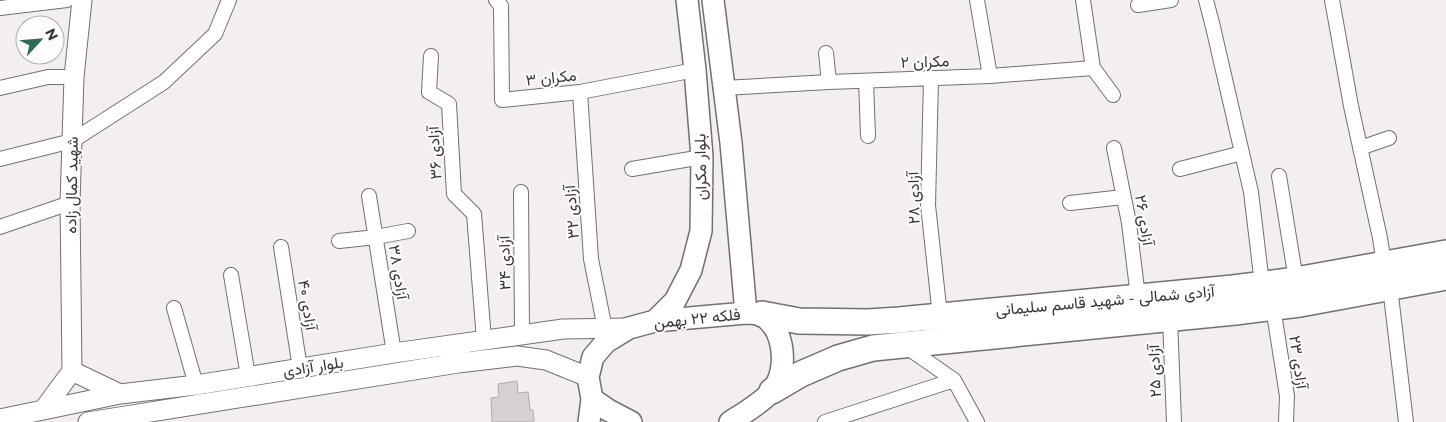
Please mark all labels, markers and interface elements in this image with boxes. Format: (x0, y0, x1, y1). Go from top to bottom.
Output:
north arrow (15, 15, 65, 65)
text: N (41, 25, 62, 43)
street label: مکران ۲ (900, 51, 950, 73)
street label: مکران ۳ (525, 65, 578, 91)
street label: آزادی ۳۶ (424, 125, 446, 180)
street label: بلوار مکران (690, 133, 712, 200)
street label: شهید کمال زاده (61, 136, 83, 234)
street label: آزادی ۲۸ (904, 170, 924, 225)
street label: آزادی ۳۲ (560, 183, 584, 239)
street label: آزادی ۲۶ (1130, 193, 1158, 248)
street label: آزادی ۳۴ (495, 234, 515, 290)
street label: آزادی ۳۸ (384, 243, 412, 302)
street label: آزادی ۴۰ (293, 278, 321, 333)
street label: آزادی شمالی - شهید قاسم سلیمانی (995, 281, 1217, 321)
street label: فلکه ۲۲ بهمن (653, 304, 742, 334)
street label: آزادی ۲۳ (1284, 334, 1312, 391)
street label: آزادی ۲۵ (1144, 343, 1166, 398)
street label: بلوار آزادی (281, 352, 345, 382)

